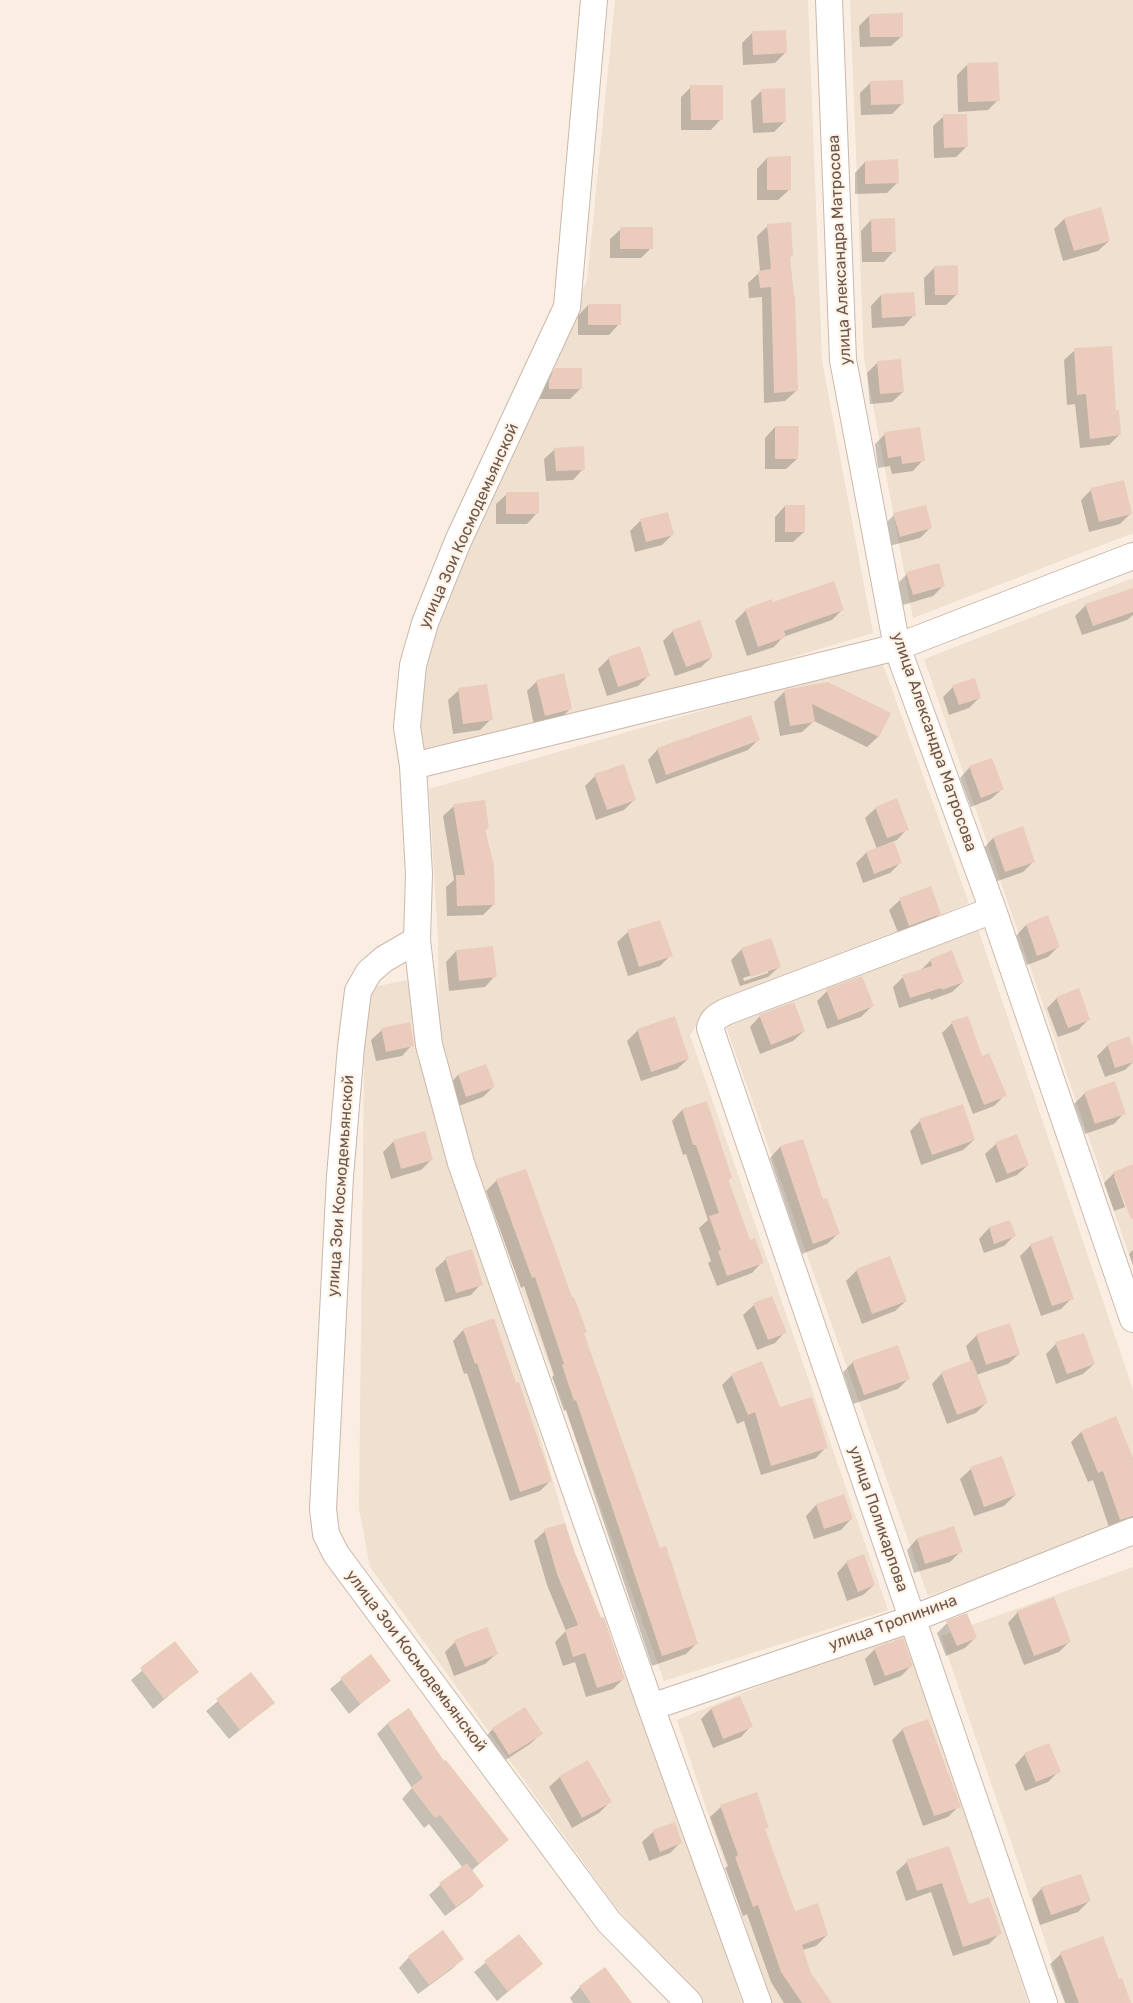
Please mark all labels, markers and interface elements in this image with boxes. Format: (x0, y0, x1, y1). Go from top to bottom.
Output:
street label: улица Александра Матросова (824, 134, 856, 366)
street label: улица Зои Космодемьянской (415, 420, 523, 632)
street label: улица Александра Матросова (887, 630, 981, 854)
street label: улица Зои Космодемьянской (324, 1074, 358, 1298)
street label: улица Поликарпова (844, 1444, 912, 1594)
street label: улица Зои Космодемьянской (341, 1566, 491, 1756)
street label: улица Тропинина (826, 1591, 960, 1655)

